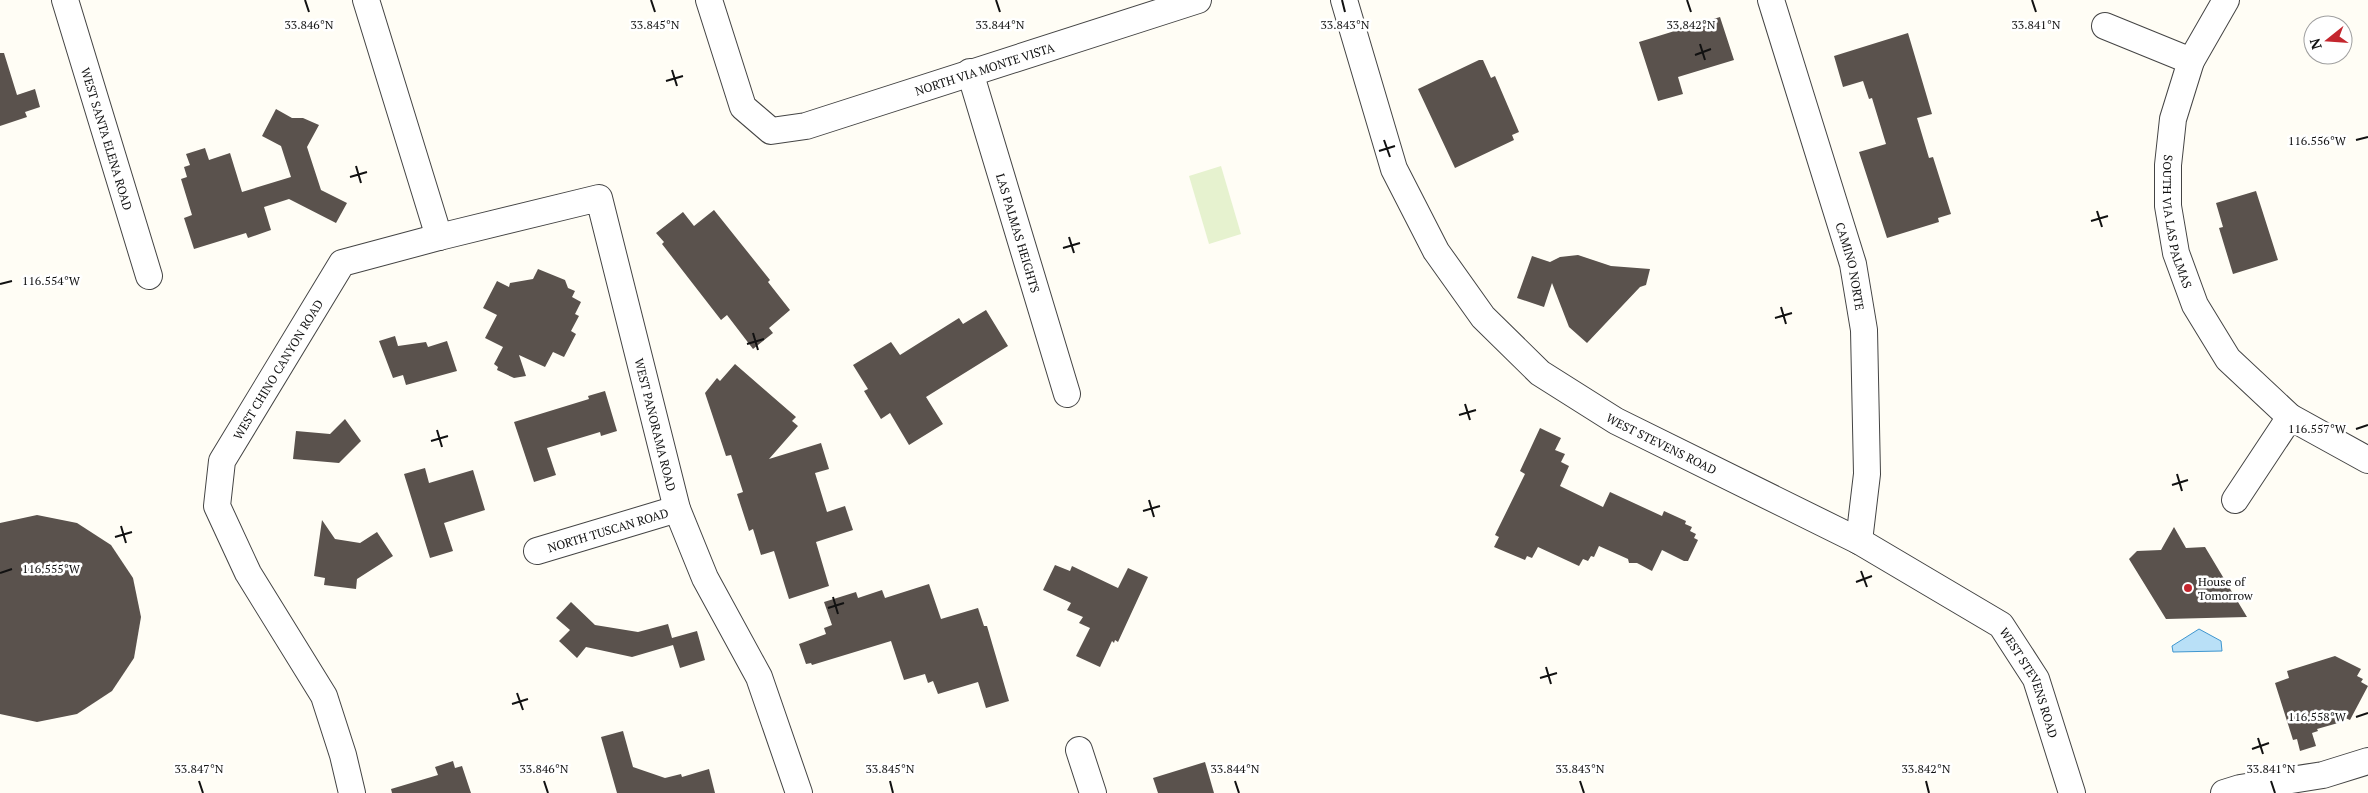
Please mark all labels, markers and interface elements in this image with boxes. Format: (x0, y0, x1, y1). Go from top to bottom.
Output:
north arrow (2303, 15, 2353, 65)
text: 33.846°N (284, 17, 334, 32)
text: 33.845°N (630, 17, 680, 32)
text: 33.844°N (975, 17, 1025, 32)
text: 33.843°N (1320, 17, 1370, 32)
text: 33.842°N (1666, 17, 1716, 32)
text: 33.841°N (2011, 17, 2061, 32)
text: N (2304, 36, 2326, 52)
street label: NORTH VIA MONTE VISTA (913, 39, 1057, 98)
street label: WEST SANTA ELENA ROAD (78, 66, 136, 212)
text: 116.556°W (2288, 133, 2347, 148)
street label: SOUTH VIA LAS PALMAS (2160, 154, 2196, 290)
street label: LAS PALMAS HEIGHTS (993, 171, 1044, 294)
street label: CAMINO NORTE (1833, 220, 1868, 311)
text: 116.554°W (22, 273, 81, 288)
street label: WEST CHINO CANYON ROAD (230, 297, 326, 442)
street label: WEST PANORAMA ROAD (632, 357, 680, 493)
street label: WEST STEVENS ROAD (1604, 409, 1719, 477)
text: 116.557°W (2288, 421, 2347, 436)
street label: NORTH TUSCAN ROAD (546, 505, 670, 555)
text: 116.555°W (22, 561, 81, 576)
place label: House of Tomorrow (2198, 574, 2253, 603)
marker: House of Tomorrow (2182, 582, 2194, 594)
street label: WEST STEVENS ROAD (1997, 624, 2062, 740)
text: 116.558°W (2288, 709, 2347, 724)
text: 33.847°N (174, 761, 224, 776)
text: 33.846°N (519, 761, 569, 776)
text: 33.845°N (865, 761, 915, 776)
text: 33.844°N (1210, 761, 1260, 776)
text: 33.843°N (1555, 761, 1605, 776)
text: 33.842°N (1901, 761, 1951, 776)
text: 33.841°N (2246, 761, 2296, 776)

